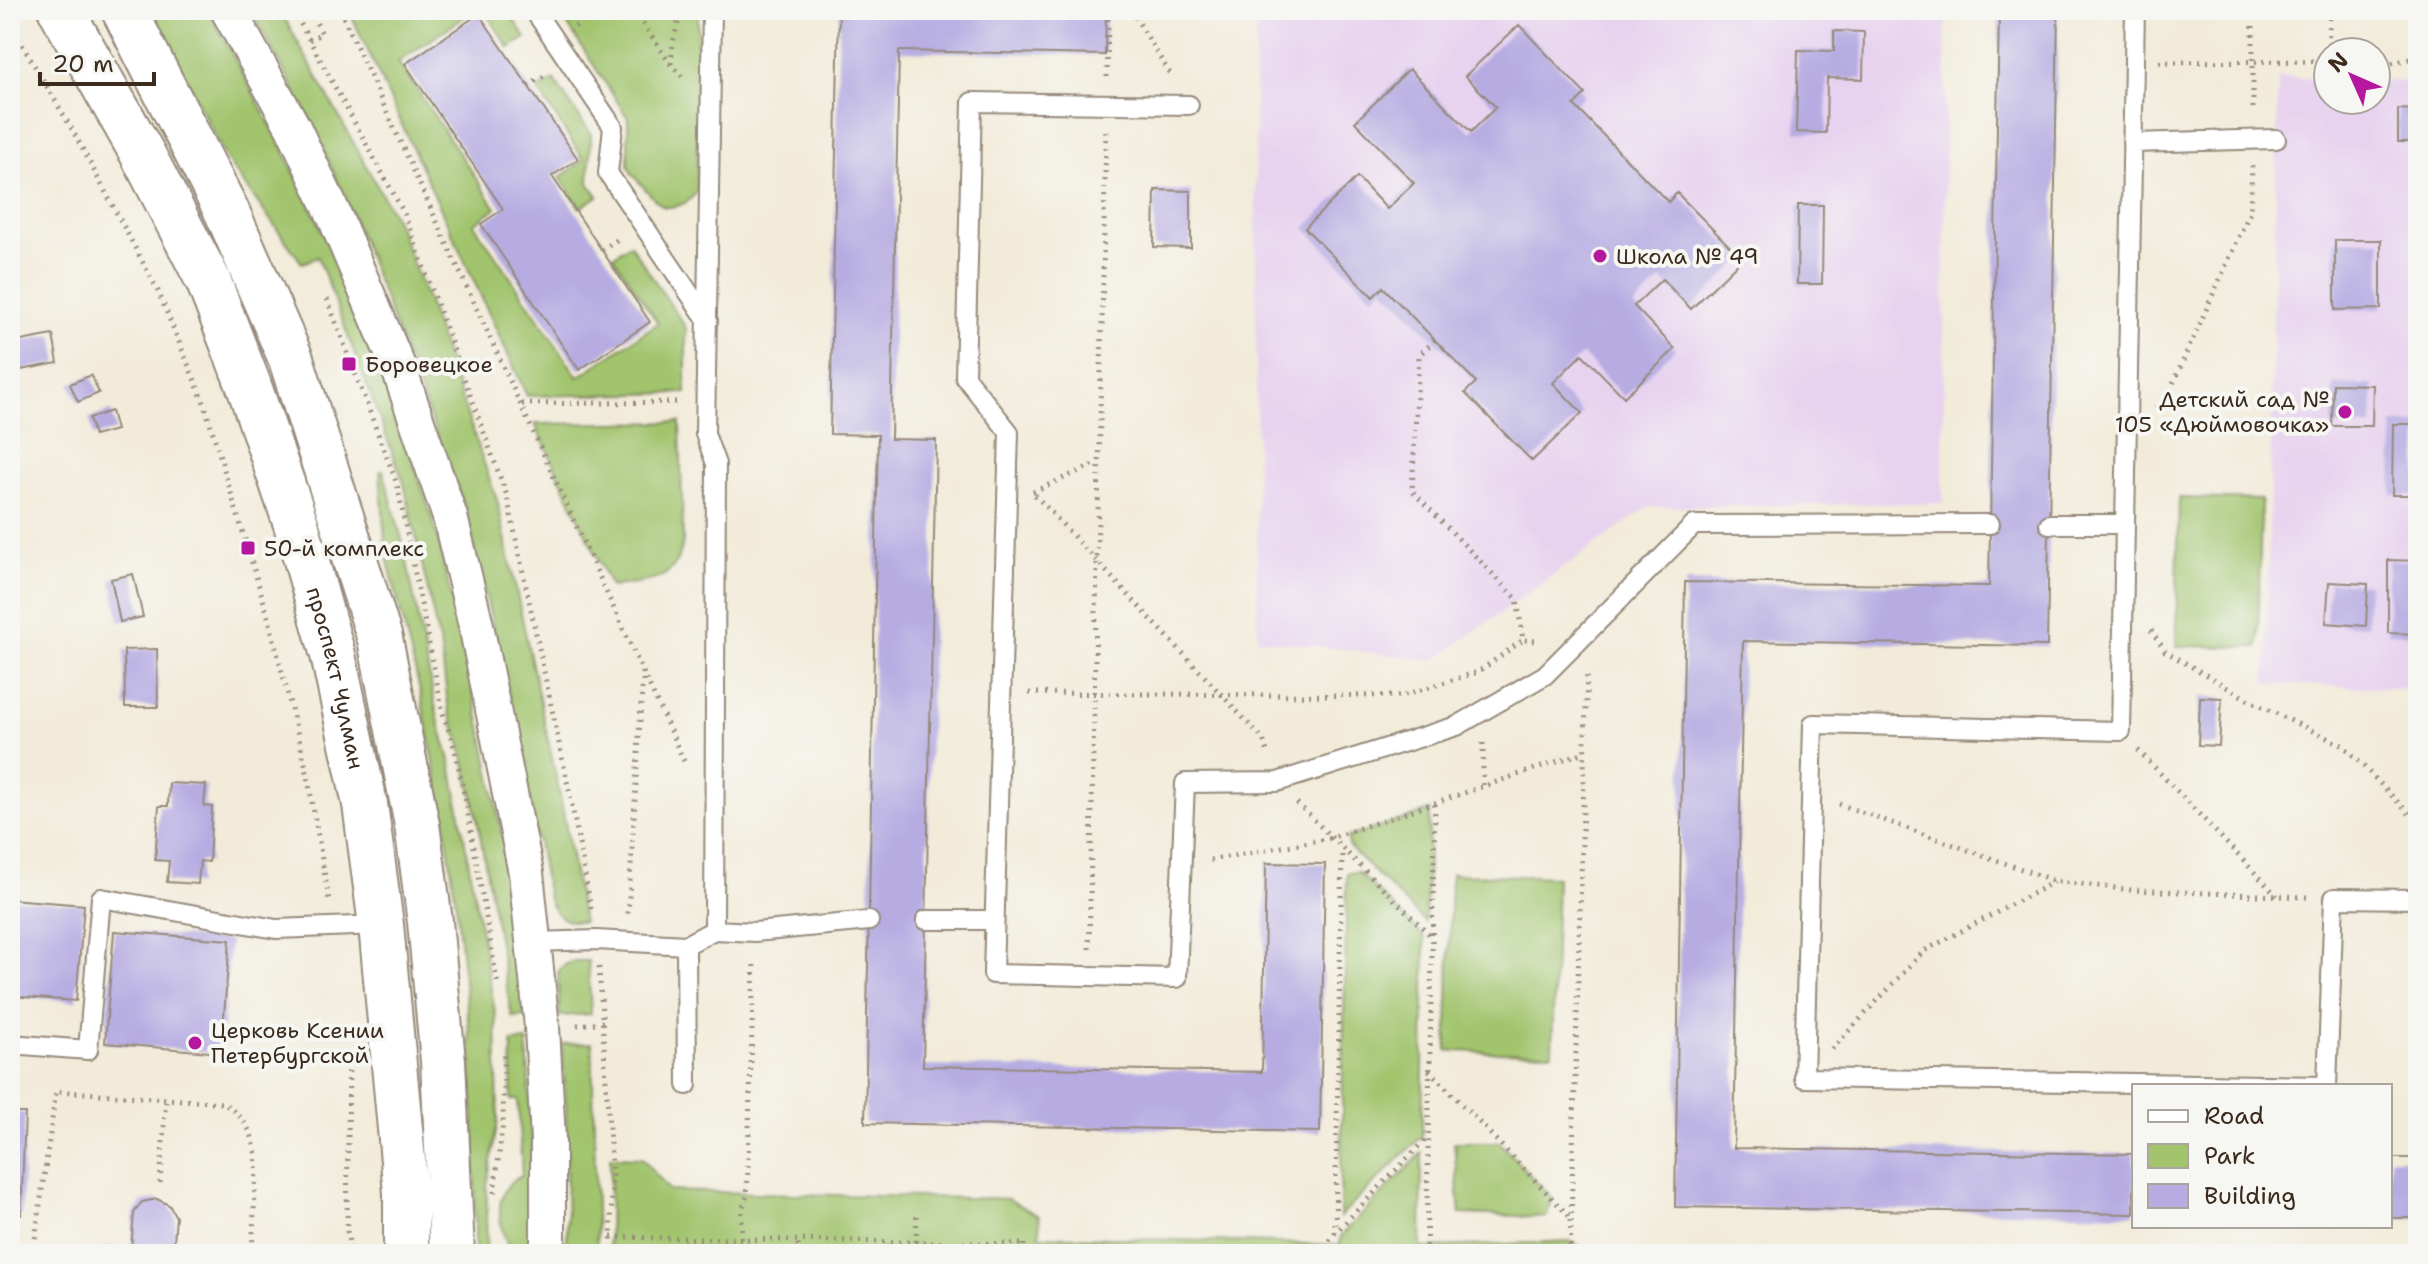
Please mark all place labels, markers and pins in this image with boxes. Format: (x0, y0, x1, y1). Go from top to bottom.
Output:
place label: Школа № 49 (1616, 242, 1759, 271)
marker: Школа № 49 (1591, 247, 1609, 265)
place label: Боровецкое (365, 350, 493, 379)
marker: Боровецкое (340, 355, 358, 373)
place label: Детский сад № 105 «Дюймовочка» (2115, 385, 2329, 439)
marker: Детский сад № 105 «Дюймовочка» (2336, 403, 2354, 421)
place label: 50-й комплекс (264, 534, 424, 563)
marker: 50-й комплекс (239, 539, 257, 557)
place label: Церковь Ксении Петербургской (211, 1016, 384, 1070)
marker: Церковь Ксении Петербургской (186, 1034, 204, 1052)

